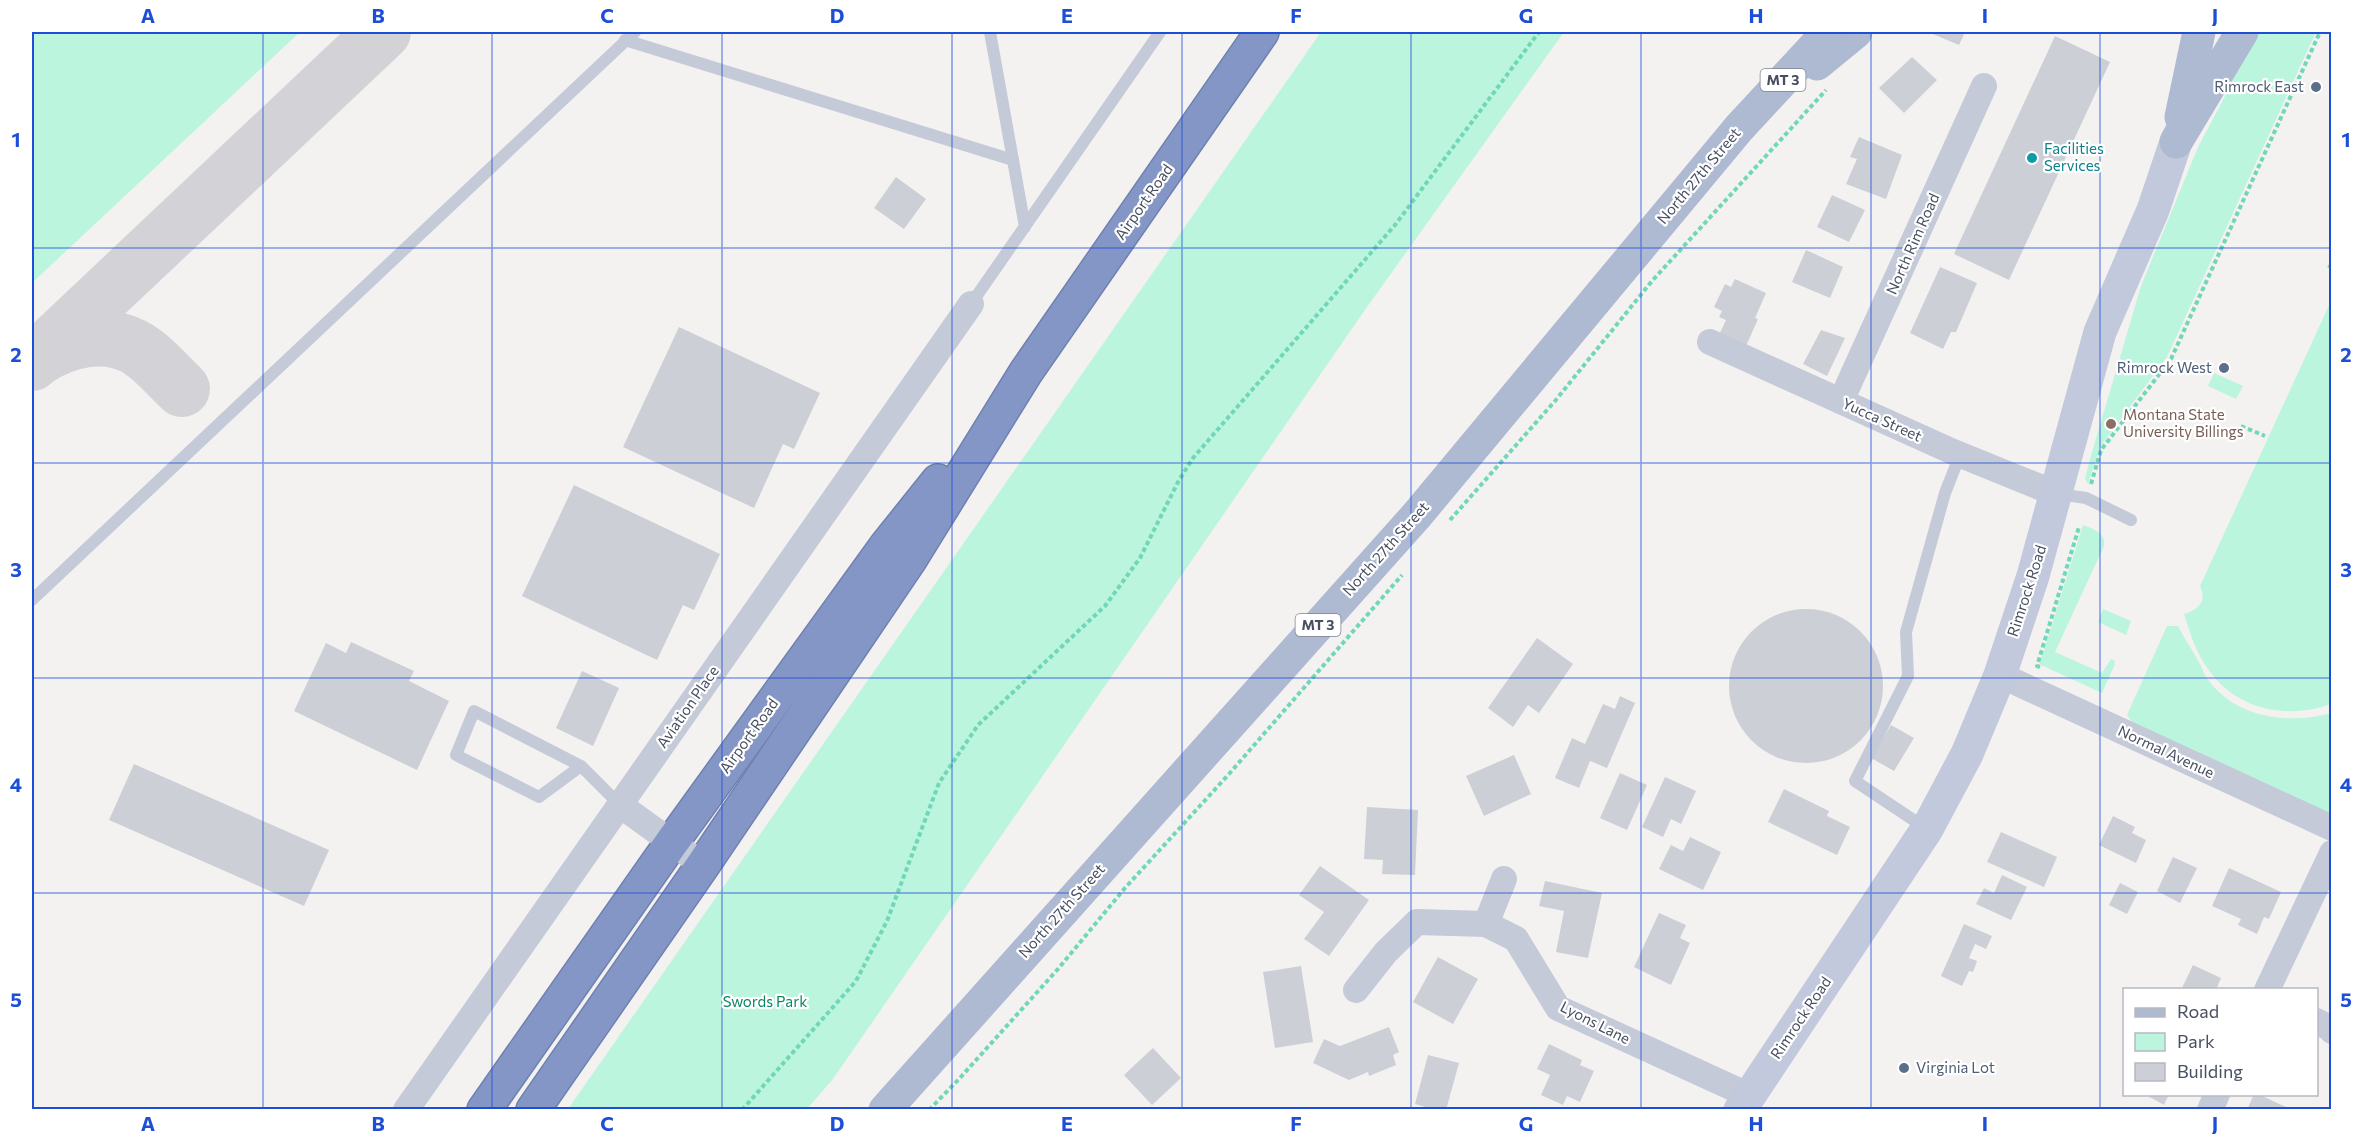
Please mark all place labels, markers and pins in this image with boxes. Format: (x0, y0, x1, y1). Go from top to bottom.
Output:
place label: Rimrock East (2214, 77, 2304, 95)
marker: Rimrock East (2309, 80, 2323, 94)
place label: Facilities Services (2044, 139, 2104, 174)
marker: Facilities Services (2025, 151, 2039, 165)
place label: Rimrock West (2117, 358, 2212, 376)
marker: Rimrock West (2217, 361, 2231, 375)
place label: Montana State University Billings (2123, 405, 2244, 440)
marker: Montana State University Billings (2104, 417, 2118, 431)
place label: Virginia Lot (1916, 1058, 1995, 1076)
marker: Virginia Lot (1897, 1061, 1911, 1075)

